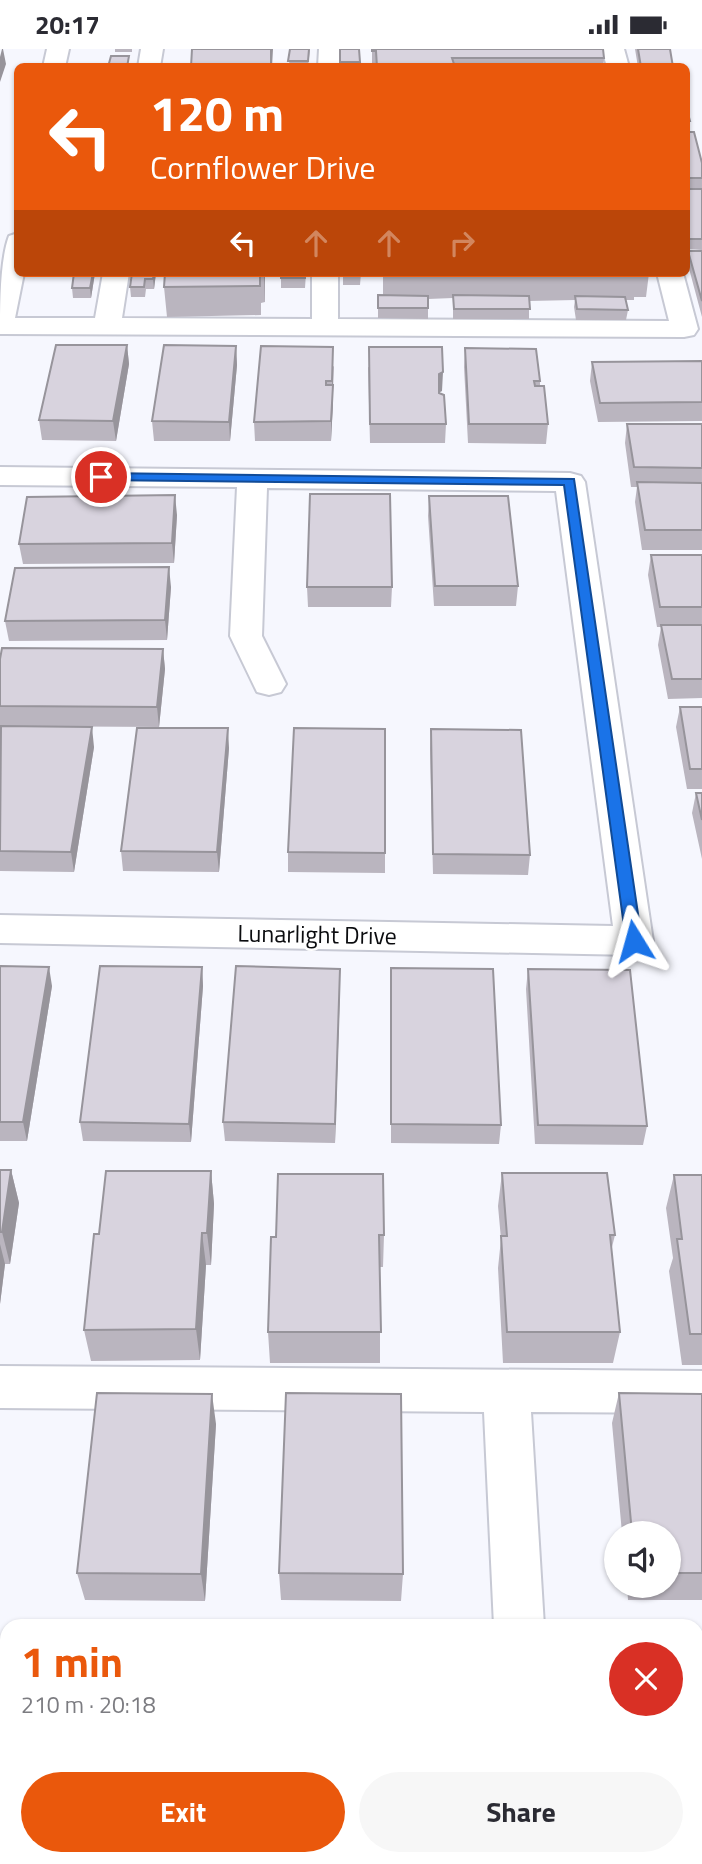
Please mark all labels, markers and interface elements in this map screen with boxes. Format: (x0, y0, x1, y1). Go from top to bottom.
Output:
text: 20:17 (35, 5, 100, 44)
text: 120 m (150, 75, 284, 150)
icon: left (35, 91, 126, 182)
text: Cornflower Drive (150, 143, 375, 191)
icon: left (224, 224, 262, 262)
icon: ahead (297, 224, 335, 262)
icon: ahead (370, 224, 408, 262)
icon: right (443, 224, 481, 262)
pin (71, 447, 131, 507)
icon: arrive (82, 458, 120, 496)
position arrow (597, 904, 671, 978)
street label: Lunarlight Drive (237, 915, 397, 953)
map controls (604, 1521, 681, 1598)
button: sound (604, 1521, 681, 1598)
text: 1 min (21, 1629, 123, 1693)
button: close (609, 1642, 683, 1716)
text: 210 m · 20:18 (21, 1687, 156, 1722)
button: Exit (21, 1772, 345, 1852)
button: Share (359, 1772, 683, 1852)

